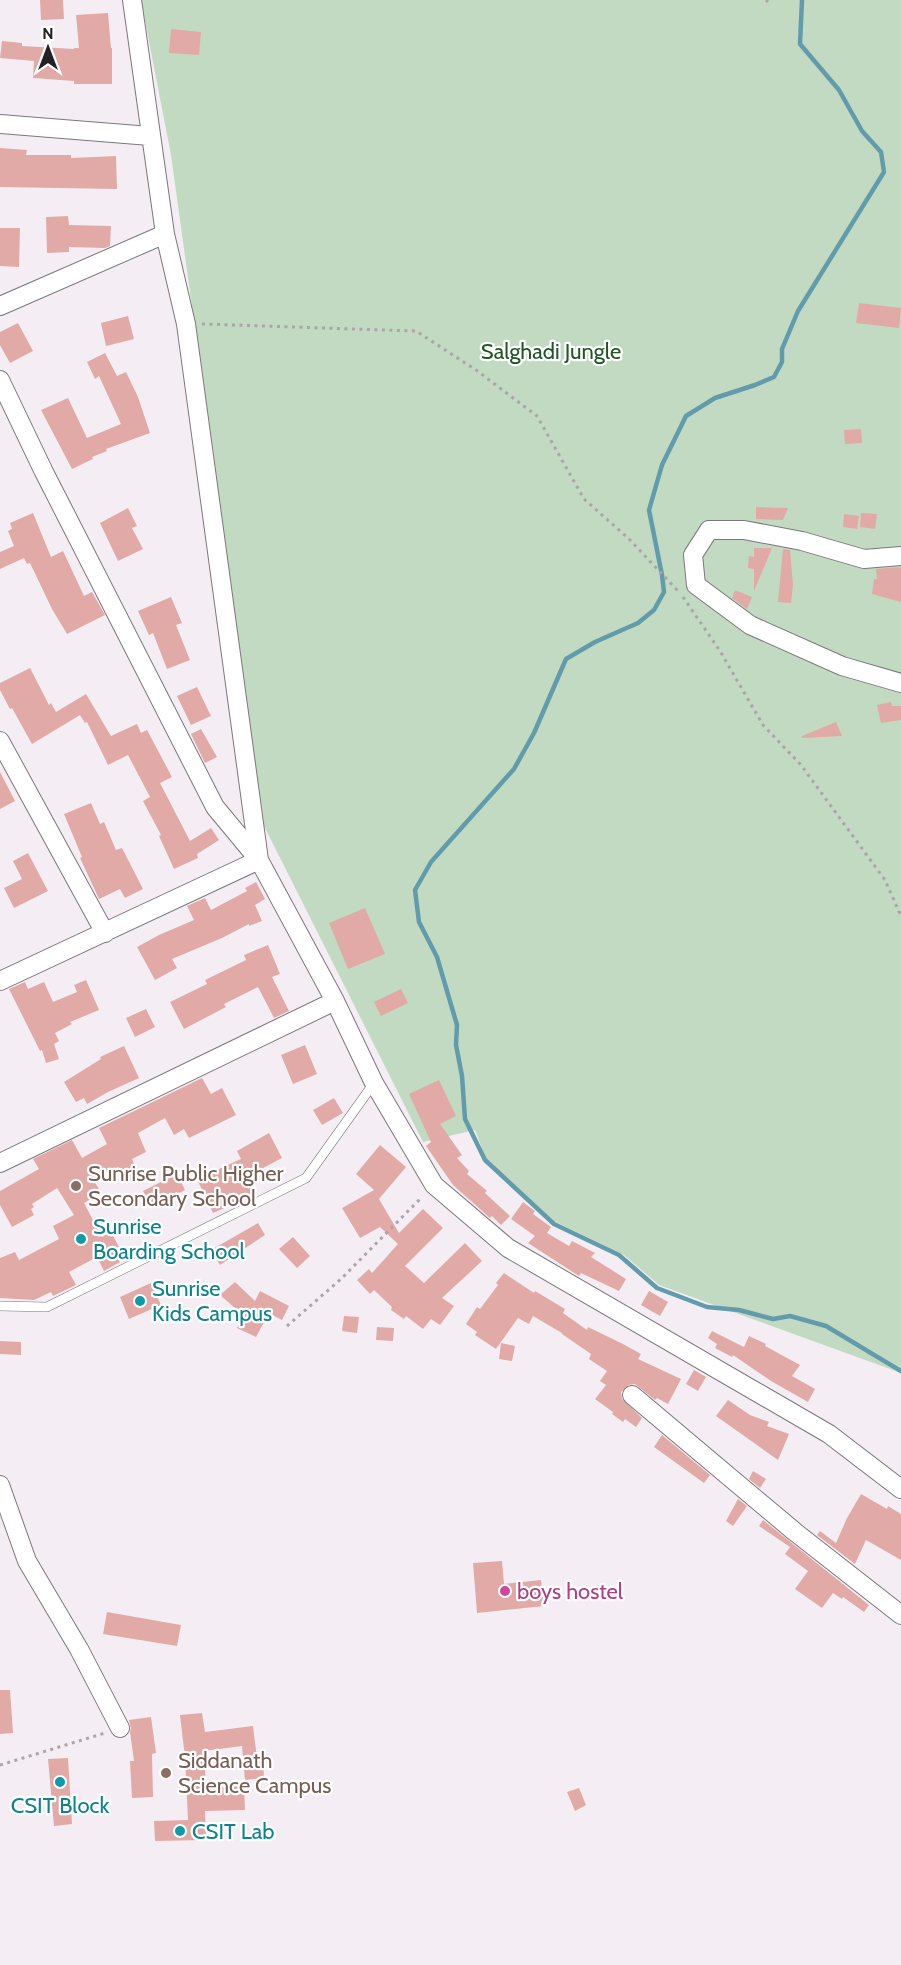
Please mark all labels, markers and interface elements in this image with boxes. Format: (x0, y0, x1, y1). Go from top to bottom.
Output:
north arrow (18, 18, 78, 78)
text: N (42, 24, 54, 43)
park label: Salghadi Jungle (481, 338, 621, 365)
place label: Sunrise Public Higher Secondary School (88, 1160, 284, 1212)
marker: Sunrise Public Higher Secondary School (69, 1179, 83, 1193)
place label: Sunrise Boarding School (93, 1213, 245, 1265)
marker: Sunrise Boarding School (74, 1232, 88, 1246)
place label: Sunrise Kids Campus (152, 1275, 272, 1327)
marker: Sunrise Kids Campus (133, 1294, 147, 1308)
place label: boys hostel (517, 1578, 624, 1605)
marker: boys hostel (498, 1584, 512, 1598)
place label: Siddanath Science Campus (178, 1747, 331, 1799)
marker: Siddanath Science Campus (159, 1766, 173, 1780)
marker: CSIT Block (53, 1775, 67, 1789)
place label: CSIT Block (11, 1792, 109, 1819)
place label: CSIT Lab (192, 1818, 274, 1845)
marker: CSIT Lab (173, 1824, 187, 1838)

